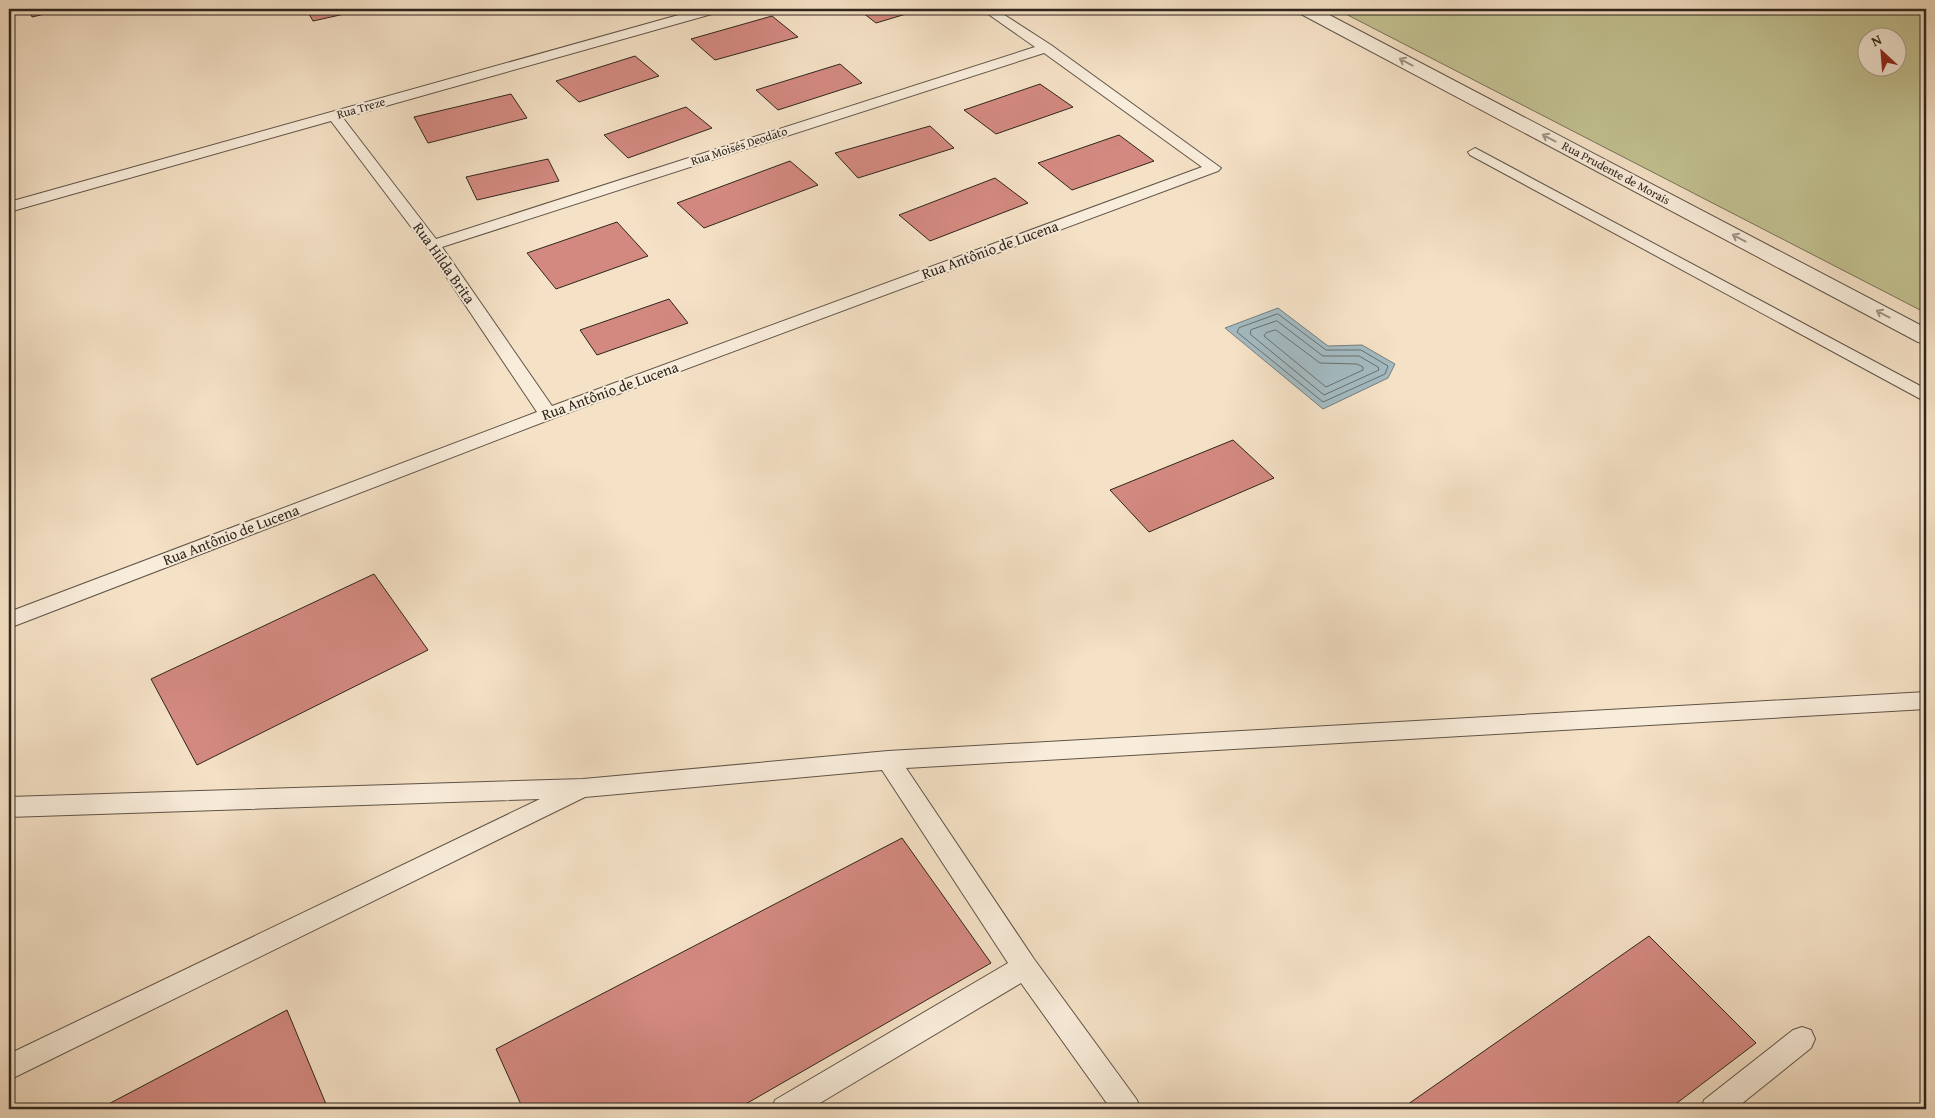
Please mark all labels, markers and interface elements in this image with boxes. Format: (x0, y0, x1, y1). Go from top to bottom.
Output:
north arrow (1858, 28, 1908, 78)
text: N (1868, 29, 1885, 51)
one-way arrow (1398, 57, 1413, 67)
street label: Rua Treze (335, 92, 387, 123)
street label: Rua Moisés Deodato (689, 122, 789, 169)
one-way arrow (1543, 132, 1557, 142)
street label: Rua Prudente de Morais (1559, 137, 1673, 208)
street label: Rua Antônio de Lucena (918, 215, 1061, 284)
street label: Rua Hilda Brita (409, 218, 480, 308)
one-way arrow (1732, 233, 1747, 243)
one-way arrow (1876, 309, 1891, 318)
street label: Rua Antônio de Lucena (538, 356, 681, 425)
street label: Rua Antônio de Lucena (160, 499, 302, 570)

